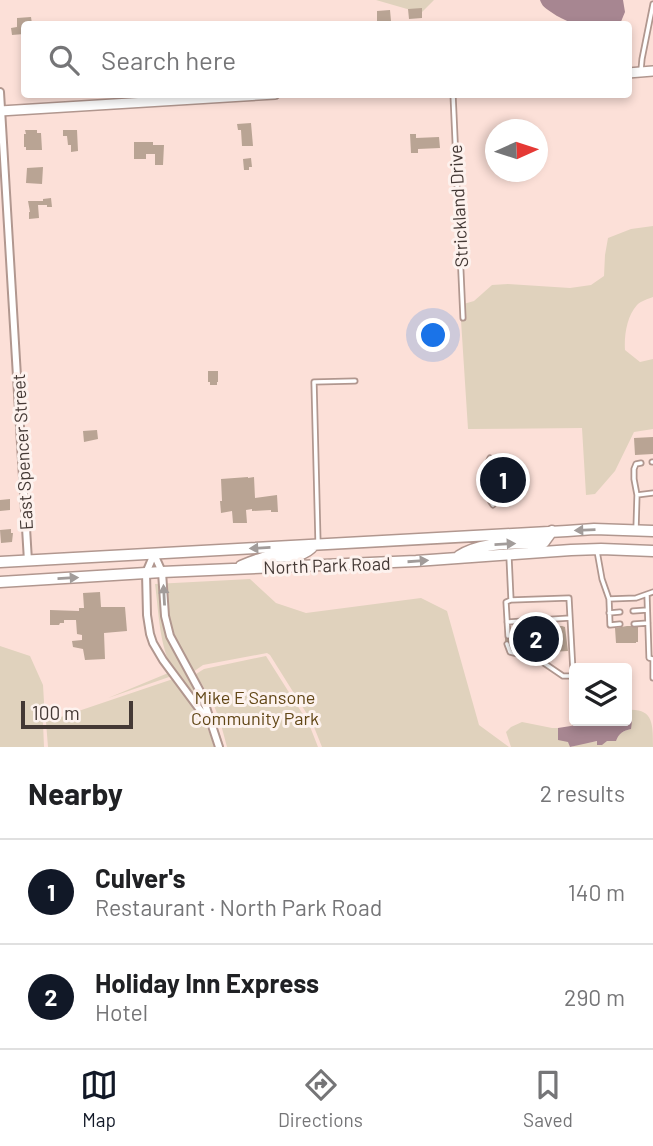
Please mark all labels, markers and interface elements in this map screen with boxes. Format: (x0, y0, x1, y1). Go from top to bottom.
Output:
search box (21, 21, 632, 98)
icon: search (45, 41, 83, 79)
text: Search here (101, 44, 236, 75)
north arrow (485, 119, 548, 182)
street label: Strickland Drive (444, 144, 472, 268)
your location (416, 318, 450, 352)
street label: East Spencer Street (7, 373, 37, 531)
pin: 1 (480, 454, 526, 506)
one-way arrow (574, 524, 596, 535)
one-way arrow (494, 539, 516, 550)
one-way arrow (249, 542, 271, 553)
street label: North Park Road (263, 552, 391, 578)
one-way arrow (407, 555, 429, 566)
one-way arrow (57, 572, 79, 583)
one-way arrow (158, 584, 169, 606)
pin: 2 (513, 613, 559, 665)
map controls (569, 663, 632, 726)
button: layers (569, 663, 632, 726)
park label: Mike E Sansone Community Park (191, 686, 319, 729)
scale bar (21, 698, 133, 730)
text: 100 m (32, 701, 80, 724)
text: Nearby (28, 775, 123, 811)
text: 2 results (540, 779, 625, 807)
text: Culver's (95, 862, 185, 893)
text: 1 (47, 878, 55, 906)
text: 140 m (568, 878, 625, 906)
text: Restaurant · North Park Road (95, 893, 382, 921)
text: Holiday Inn Express (95, 967, 319, 998)
text: 2 (45, 983, 57, 1011)
text: 290 m (564, 983, 625, 1011)
text: Hotel (95, 998, 148, 1026)
tab: Map (80, 1066, 118, 1131)
tab: Directions (278, 1066, 363, 1131)
tab: Saved (523, 1066, 573, 1131)

